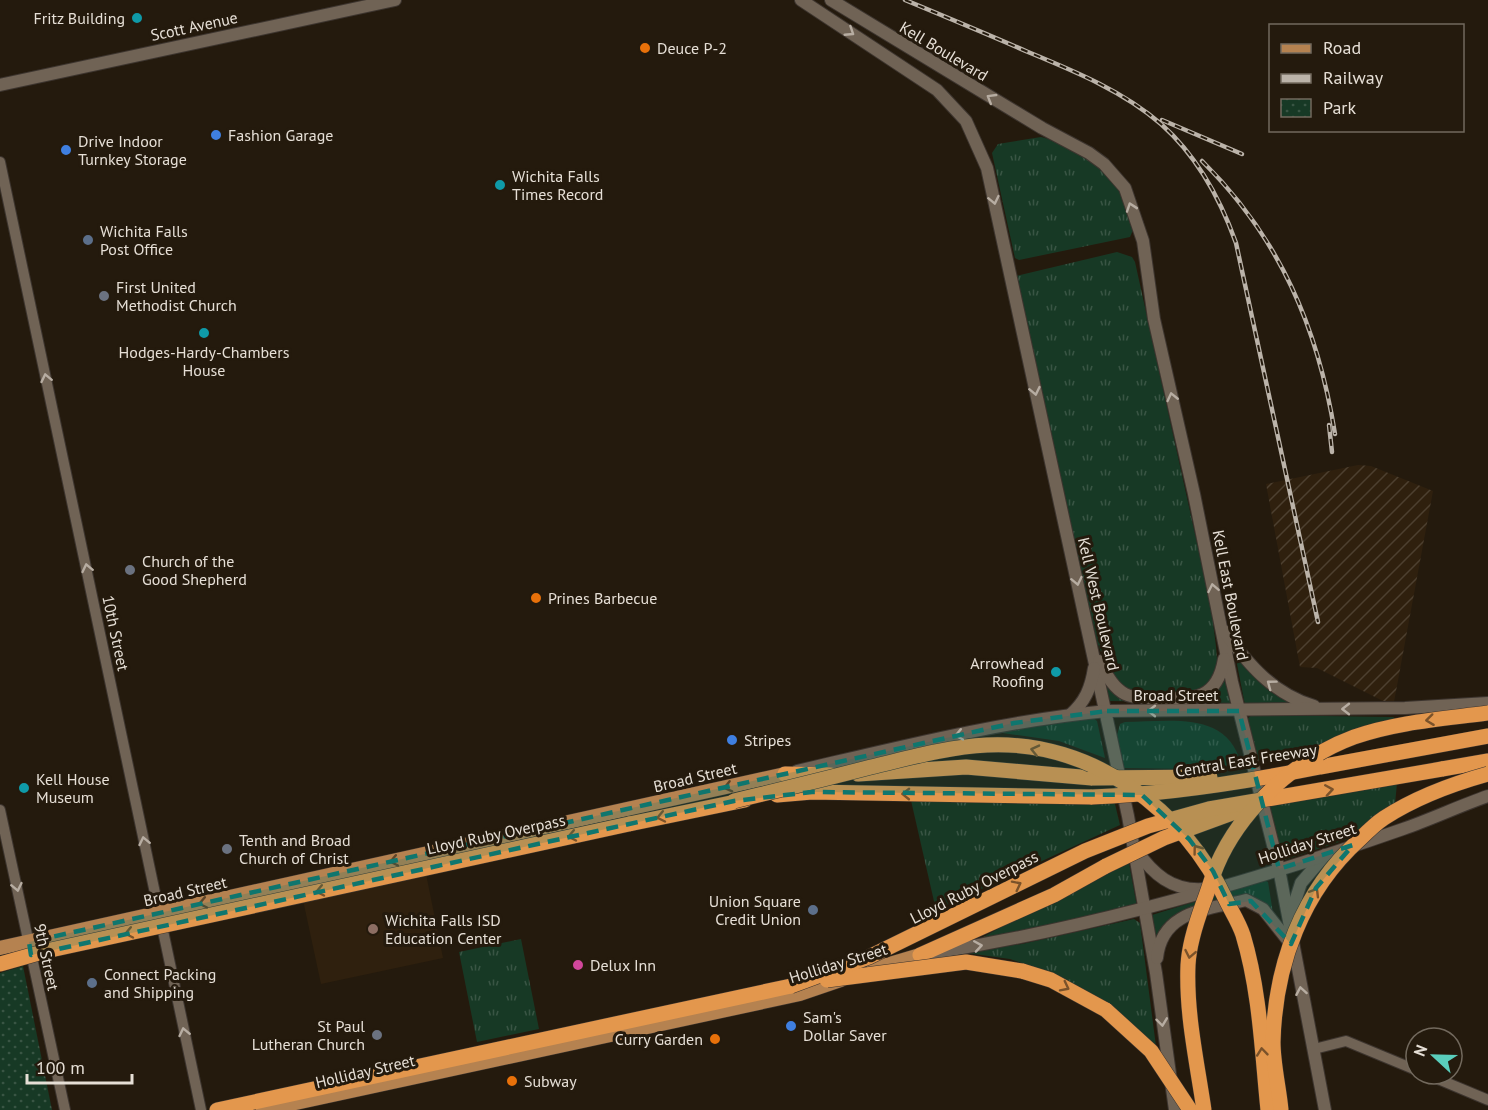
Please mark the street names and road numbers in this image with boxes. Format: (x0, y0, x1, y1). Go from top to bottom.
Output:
street label: Scott Avenue (149, 7, 239, 45)
street label: Kell Boulevard (896, 17, 992, 85)
street label: Kell East Boulevard (1209, 528, 1253, 662)
street label: Kell West Boulevard (1074, 535, 1124, 673)
street label: 10th Street (98, 593, 134, 673)
street label: Broad Street (1133, 685, 1219, 705)
street label: Central East Freeway (1174, 739, 1319, 781)
street label: Broad Street (651, 758, 739, 796)
street label: Lloyd Ruby Overpass (425, 809, 567, 858)
street label: Holliday Street (1256, 818, 1359, 868)
street label: Lloyd Ruby Overpass (907, 846, 1042, 928)
street label: Broad Street (141, 872, 229, 910)
street label: 9th Street (30, 922, 64, 993)
street label: Holliday Street (787, 938, 890, 987)
street label: Holliday Street (313, 1050, 417, 1092)

